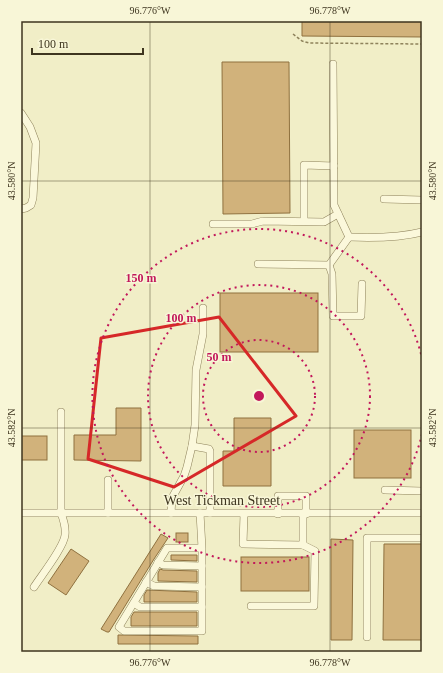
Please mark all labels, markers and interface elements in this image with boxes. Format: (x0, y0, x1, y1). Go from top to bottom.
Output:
text: 96.776°W (130, 5, 171, 16)
text: 96.778°W (310, 5, 351, 16)
scale bar (32, 30, 143, 56)
text: 100 m (38, 37, 69, 51)
text: 43.580°N (6, 162, 17, 200)
text: 43.580°N (427, 162, 438, 200)
text: 150 m (126, 271, 157, 285)
text: 100 m (166, 311, 197, 325)
text: 50 m (207, 350, 232, 364)
centre of rings (252, 389, 266, 403)
text: 43.582°N (6, 409, 17, 447)
text: 43.582°N (427, 409, 438, 447)
street label: West Tickman Street (164, 493, 280, 508)
text: 96.776°W (130, 657, 171, 668)
text: 96.778°W (310, 657, 351, 668)

